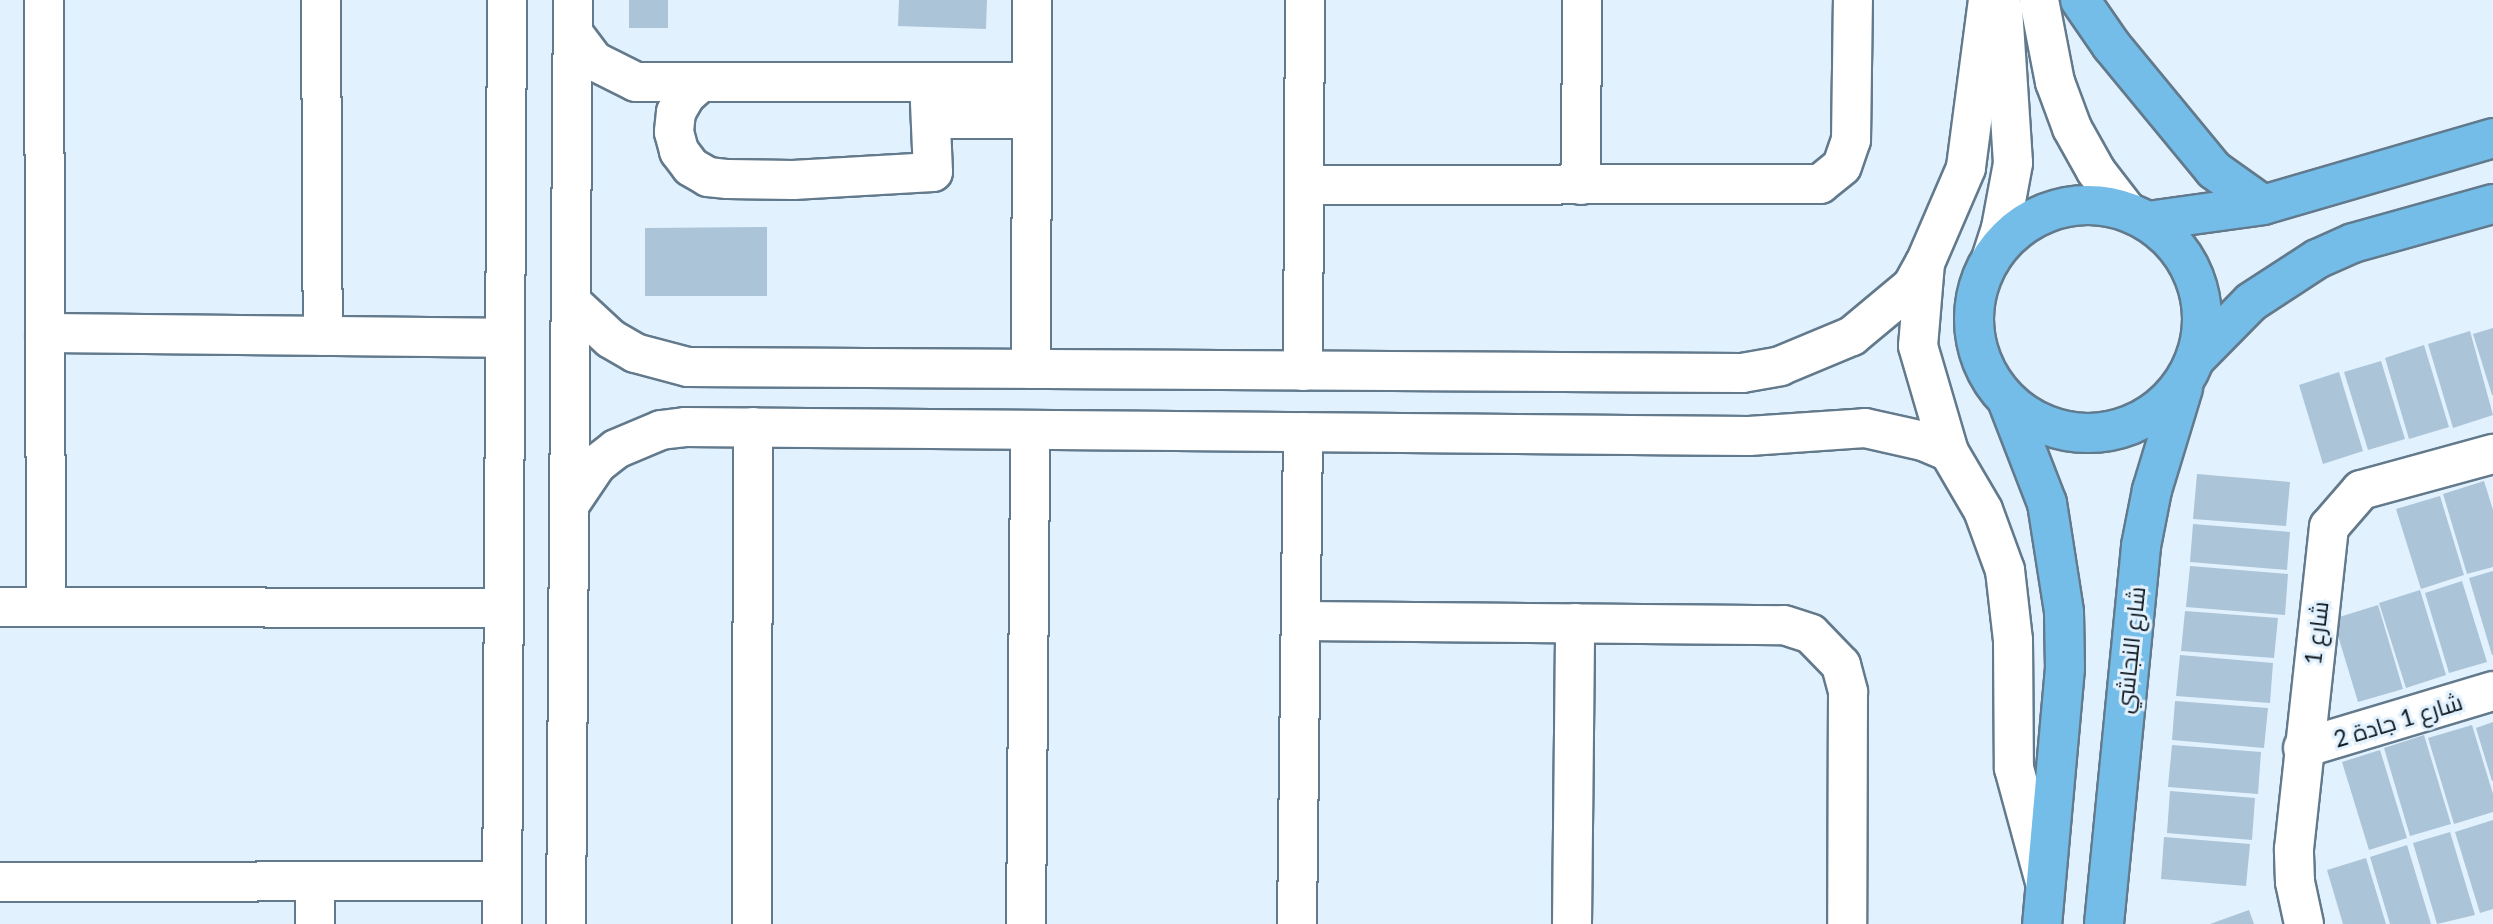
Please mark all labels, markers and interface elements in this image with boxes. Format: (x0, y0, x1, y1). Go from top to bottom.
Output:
street label: شارع النجاشي (2110, 585, 2150, 715)
street label: شارع 1 (2298, 600, 2334, 666)
street label: شارع 1 جادة 2 (2330, 687, 2466, 753)

